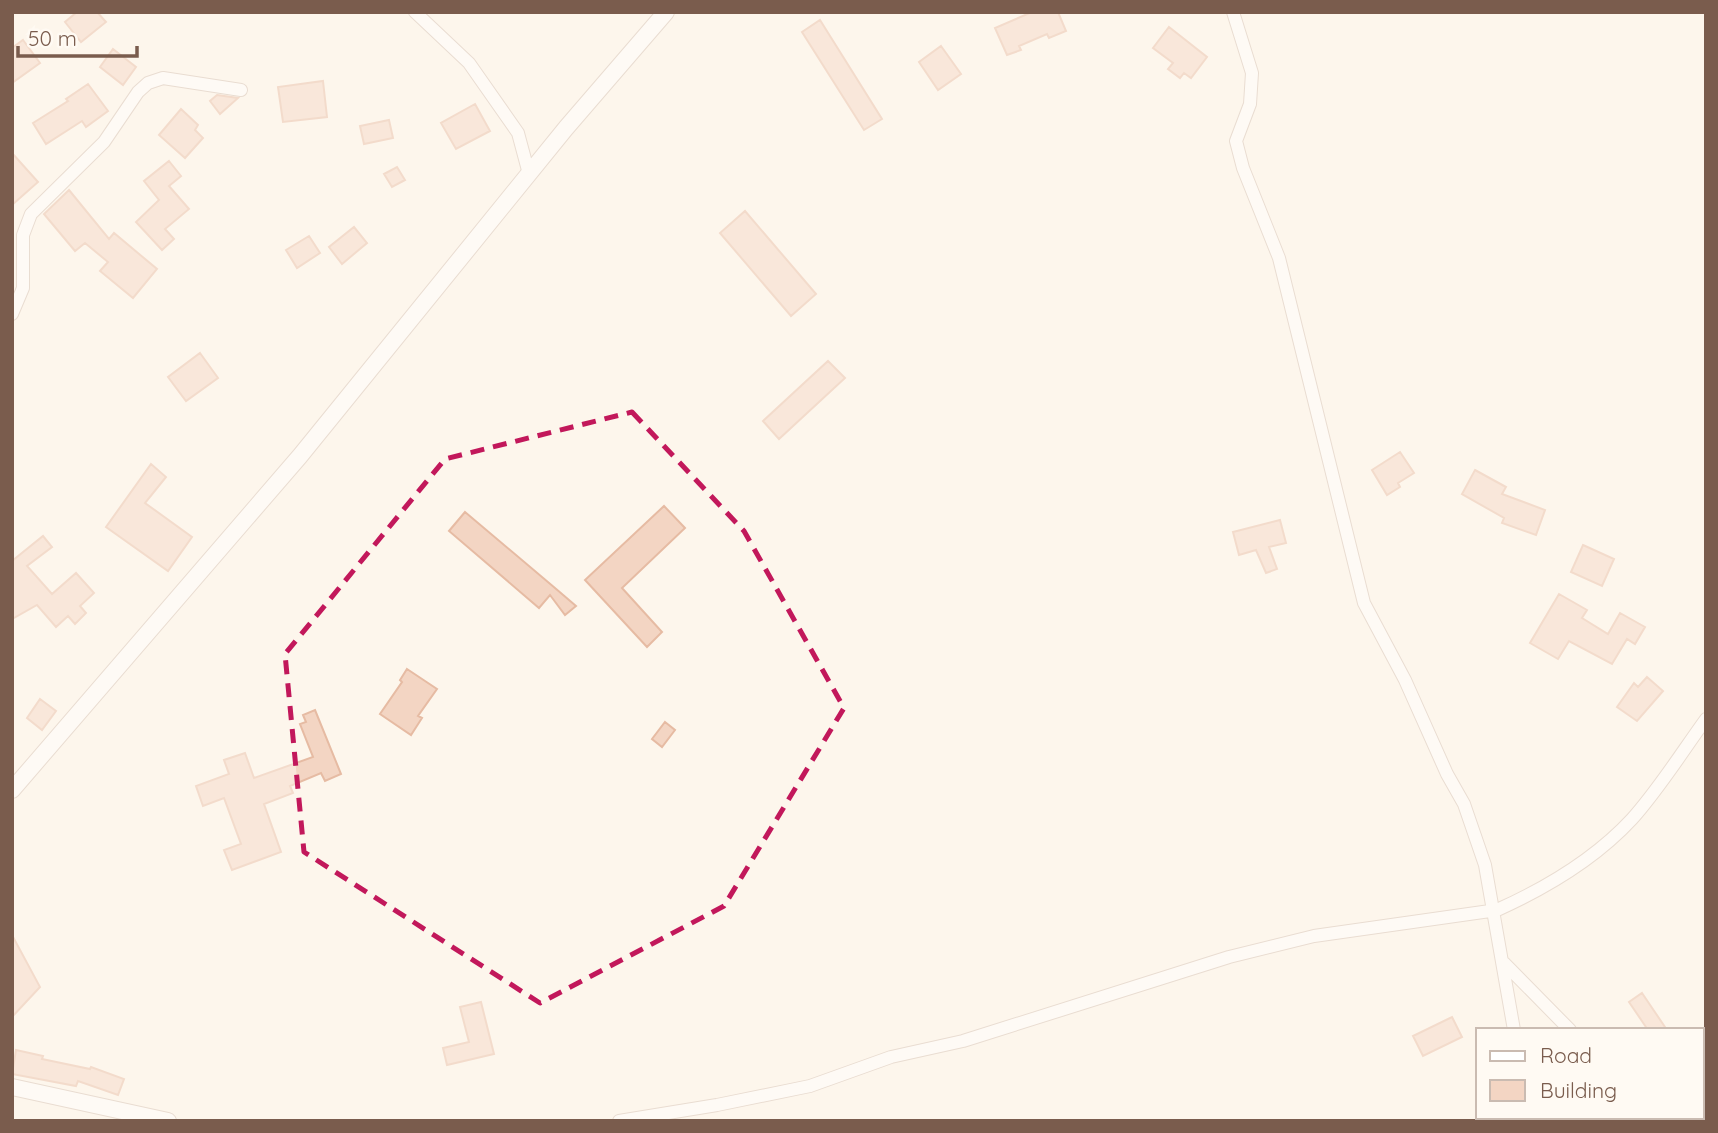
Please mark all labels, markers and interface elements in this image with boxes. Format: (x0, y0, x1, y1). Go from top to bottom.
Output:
scale bar (18, 14, 136, 58)
text: 50 m (28, 25, 77, 51)
legend (1476, 1028, 1704, 1119)
text: Road (1540, 1042, 1592, 1068)
text: Building (1540, 1077, 1617, 1103)

